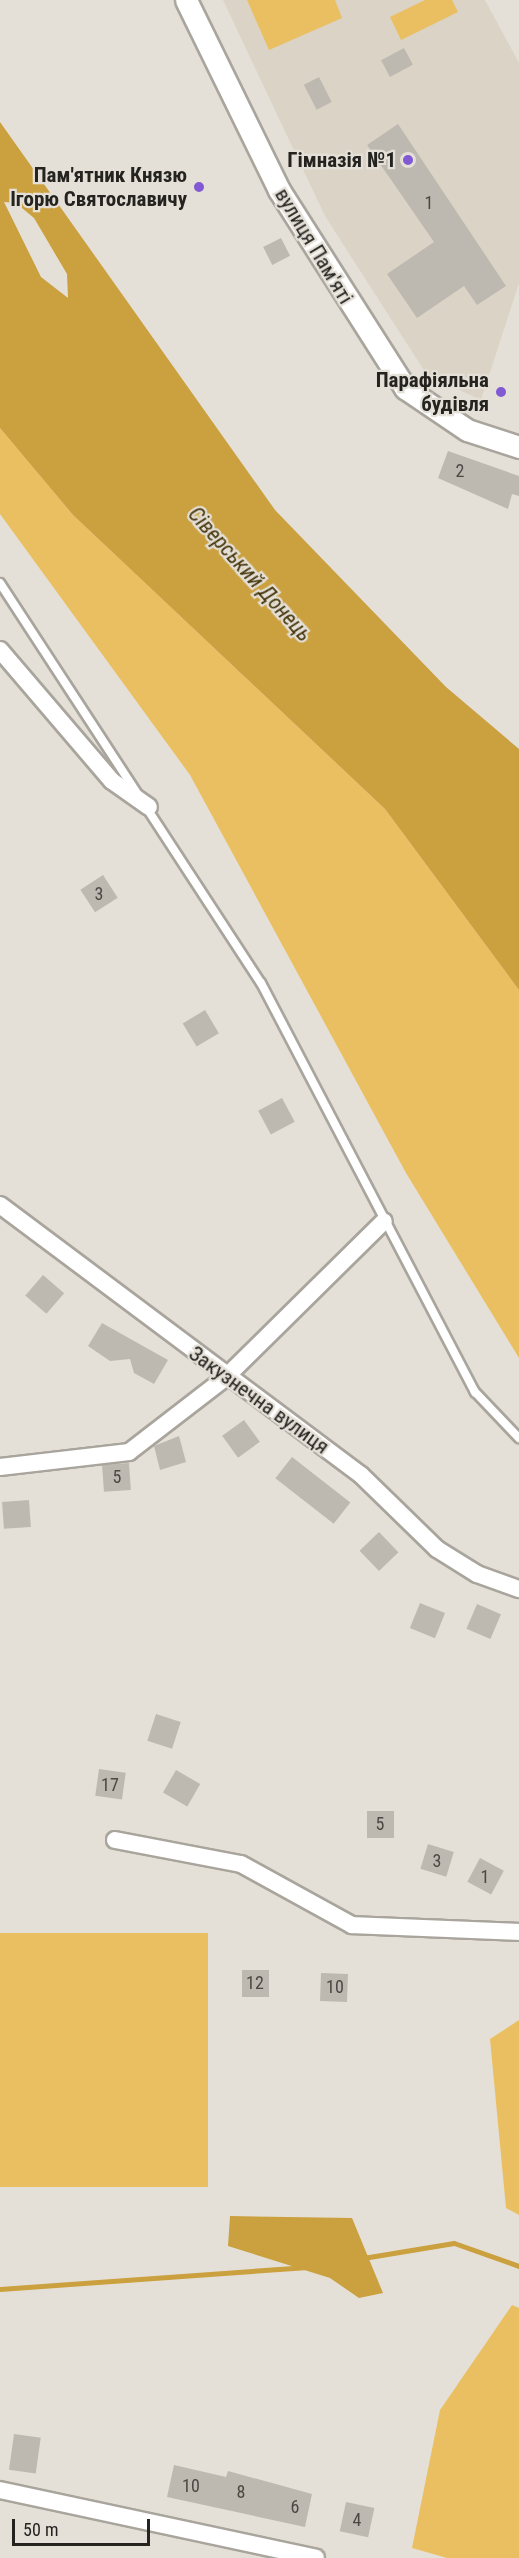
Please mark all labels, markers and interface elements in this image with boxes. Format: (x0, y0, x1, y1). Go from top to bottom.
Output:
place label: Гімназія №1 (287, 147, 396, 173)
marker: Гімназія №1 (401, 153, 415, 167)
place label: Пам'ятник Князю Ігорю Святославичу (10, 162, 187, 212)
marker: Пам'ятник Князю Ігорю Святославичу (192, 180, 206, 194)
street label: вулиця Пам'яті (270, 184, 358, 308)
house number: 1 (425, 192, 433, 214)
place label: Парафіяльна будівля (376, 367, 489, 417)
marker: Парафіяльна будівля (494, 385, 508, 399)
house number: 2 (456, 460, 464, 482)
water label: Сіверський Донець (183, 501, 317, 647)
house number: 3 (95, 883, 103, 905)
street label: Закузнечна вулиця (184, 1341, 334, 1459)
house number: 5 (113, 1466, 121, 1488)
house number: 17 (101, 1774, 119, 1796)
house number: 5 (376, 1813, 384, 1835)
house number: 3 (433, 1850, 441, 1872)
house number: 1 (481, 1866, 489, 1888)
house number: 12 (246, 1972, 264, 1994)
house number: 10 (326, 1976, 344, 1998)
house number: 10 (182, 2475, 200, 2497)
house number: 8 (237, 2481, 245, 2503)
house number: 6 (291, 2496, 299, 2518)
scale bar (15, 2507, 153, 2545)
house number: 4 (353, 2509, 361, 2531)
text: 50 m (23, 2519, 58, 2540)

